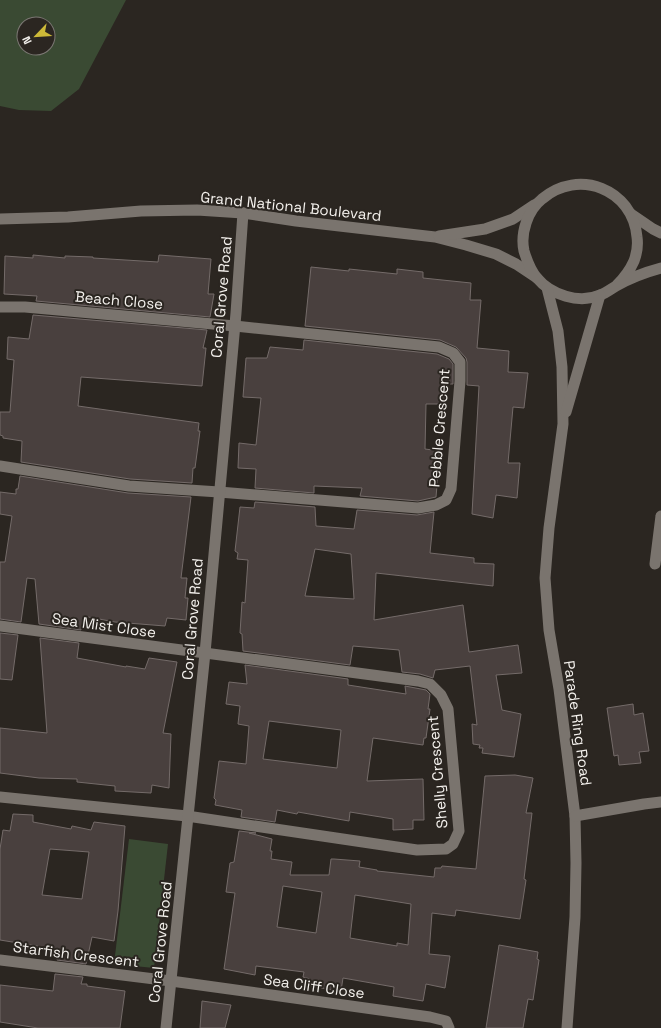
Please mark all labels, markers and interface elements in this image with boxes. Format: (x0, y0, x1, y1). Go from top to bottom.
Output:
north arrow (16, 16, 56, 56)
text: N (19, 34, 35, 47)
street label: Grand National Boulevard (199, 187, 383, 225)
street label: Coral Grove Road (206, 235, 236, 359)
street label: Beach Close (74, 287, 164, 313)
street label: Pebble Crescent (424, 368, 454, 488)
street label: Coral Grove Road (177, 557, 207, 681)
street label: Sea Mist Close (51, 608, 157, 642)
street label: Parade Ring Road (560, 659, 596, 787)
street label: Shelly Crescent (423, 715, 451, 829)
street label: Coral Grove Road (144, 880, 176, 1004)
street label: Starfish Crescent (12, 937, 140, 971)
street label: Sea Cliff Close (262, 969, 366, 1003)

